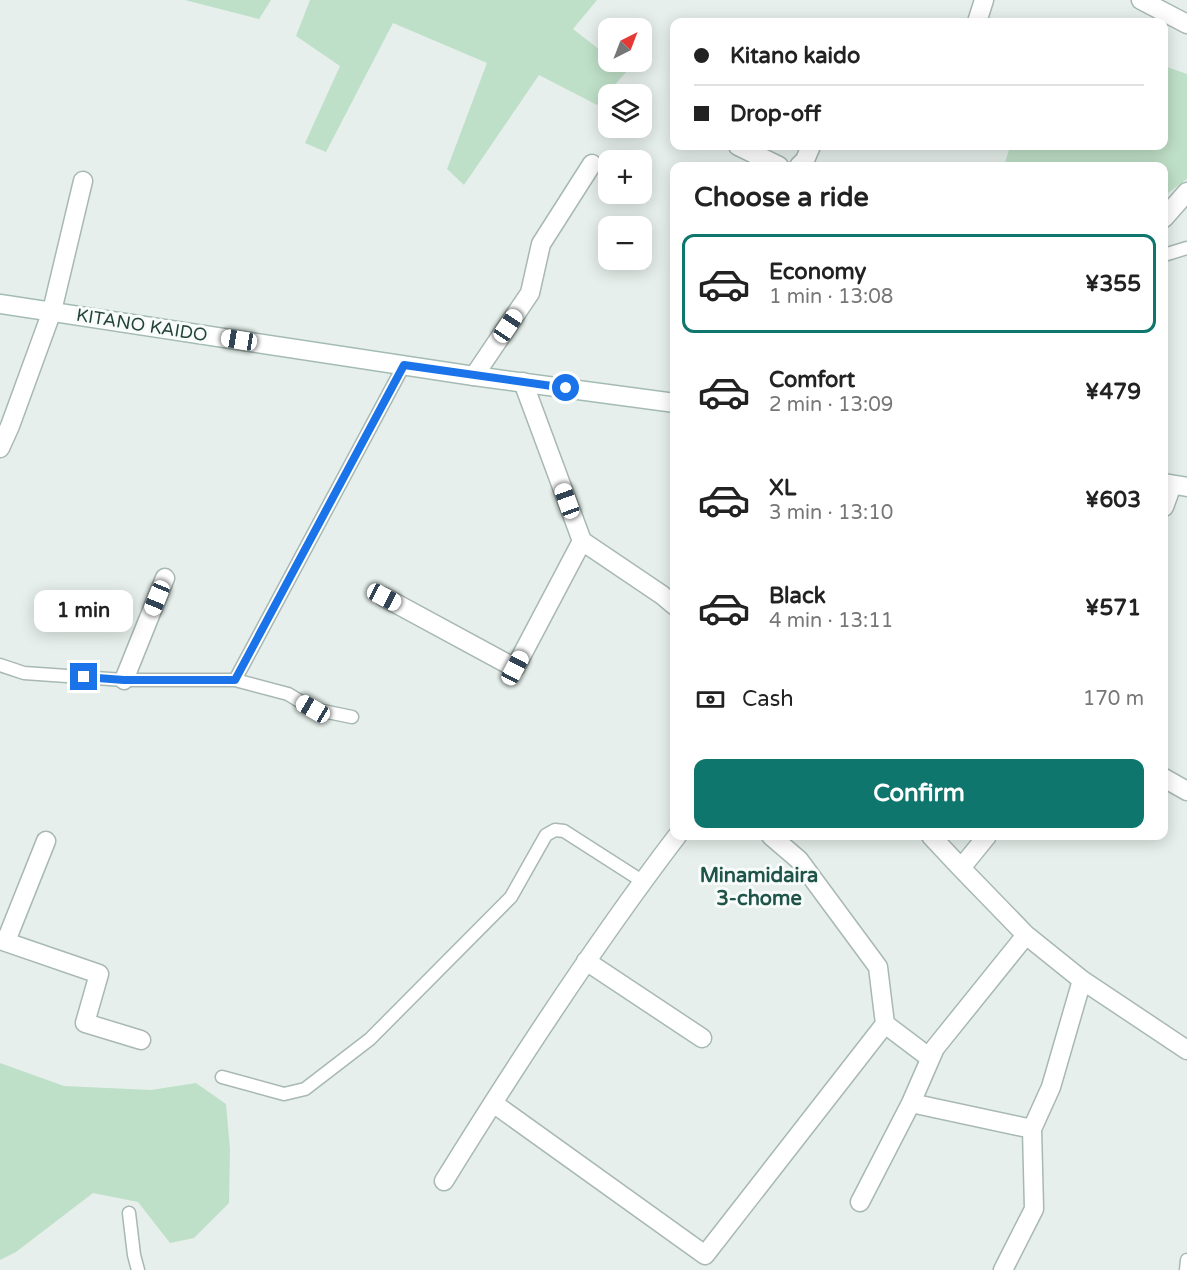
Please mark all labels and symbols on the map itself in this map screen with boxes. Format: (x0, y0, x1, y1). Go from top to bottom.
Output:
north arrow (598, 18, 652, 72)
street label: KITANO KAIDO (75, 304, 209, 346)
car (490, 306, 526, 346)
car (220, 328, 258, 352)
route start (552, 374, 579, 401)
car (552, 481, 582, 521)
car (142, 578, 172, 618)
car (364, 581, 404, 613)
callout: 1 min (34, 590, 134, 632)
car (499, 648, 531, 688)
route end (70, 663, 97, 690)
car (293, 692, 333, 726)
district label: Minamidaira 3-chome (700, 864, 818, 911)

